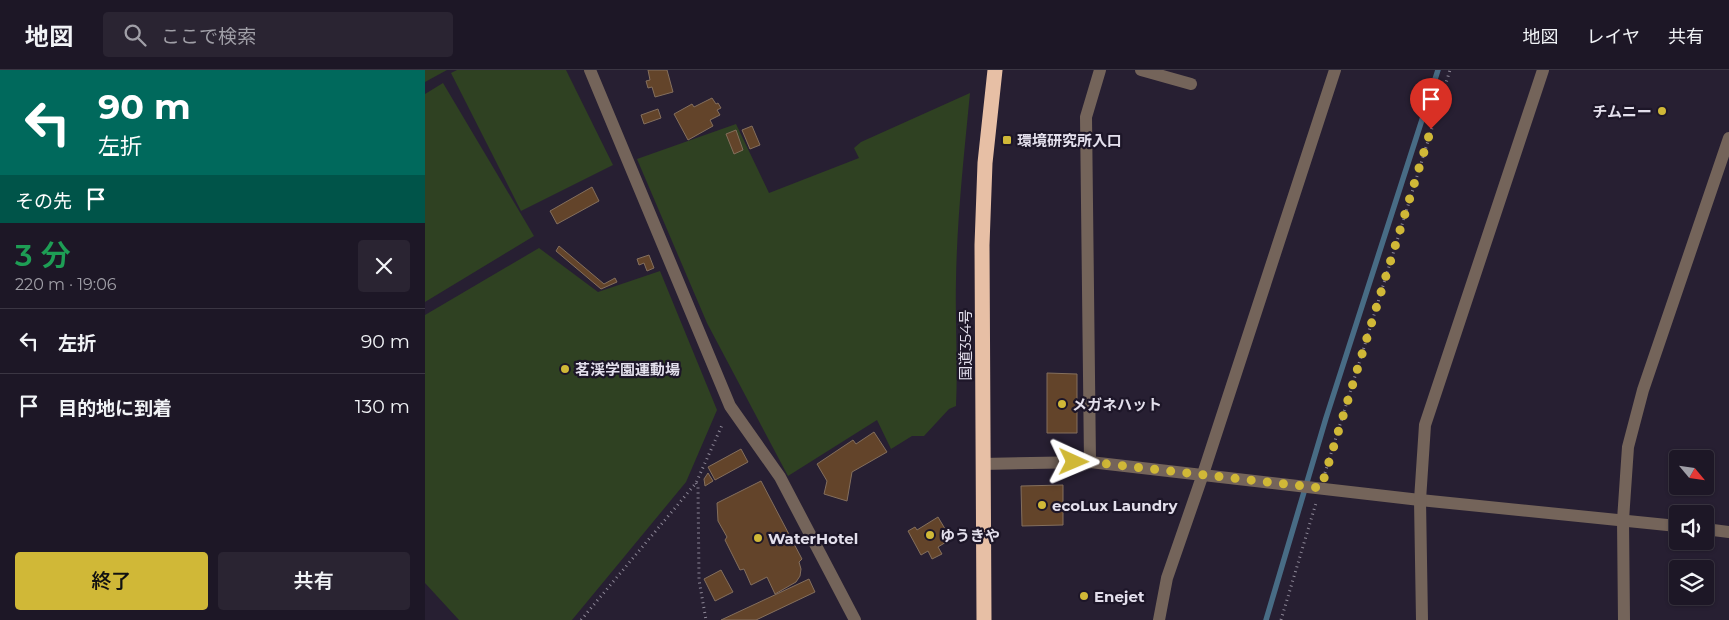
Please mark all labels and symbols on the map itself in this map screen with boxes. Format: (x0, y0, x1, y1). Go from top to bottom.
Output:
pin (1410, 78, 1452, 129)
place label: チムニー (1592, 102, 1652, 121)
marker: チムニー (1656, 105, 1668, 117)
place label: 環境研究所入口 (1017, 131, 1122, 150)
marker: 環境研究所入口 (1001, 134, 1013, 146)
street label: 国道354号 (956, 309, 975, 381)
place label: 茗渓学園運動場 (575, 360, 680, 379)
marker: 茗渓学園運動場 (559, 363, 571, 375)
place label: メガネハット (1072, 395, 1162, 414)
marker: メガネハット (1056, 398, 1068, 410)
position arrow (1047, 435, 1099, 487)
north arrow (1669, 450, 1714, 495)
place label: ecoLux Laundry (1052, 496, 1178, 515)
marker: ecoLux Laundry (1036, 499, 1048, 511)
place label: ゆうきや (940, 526, 1000, 545)
place label: WaterHotel (768, 529, 858, 548)
marker: ゆうきや (924, 529, 936, 541)
marker: WaterHotel (752, 532, 764, 544)
place label: Enejet (1094, 587, 1145, 606)
marker: Enejet (1078, 590, 1090, 602)

